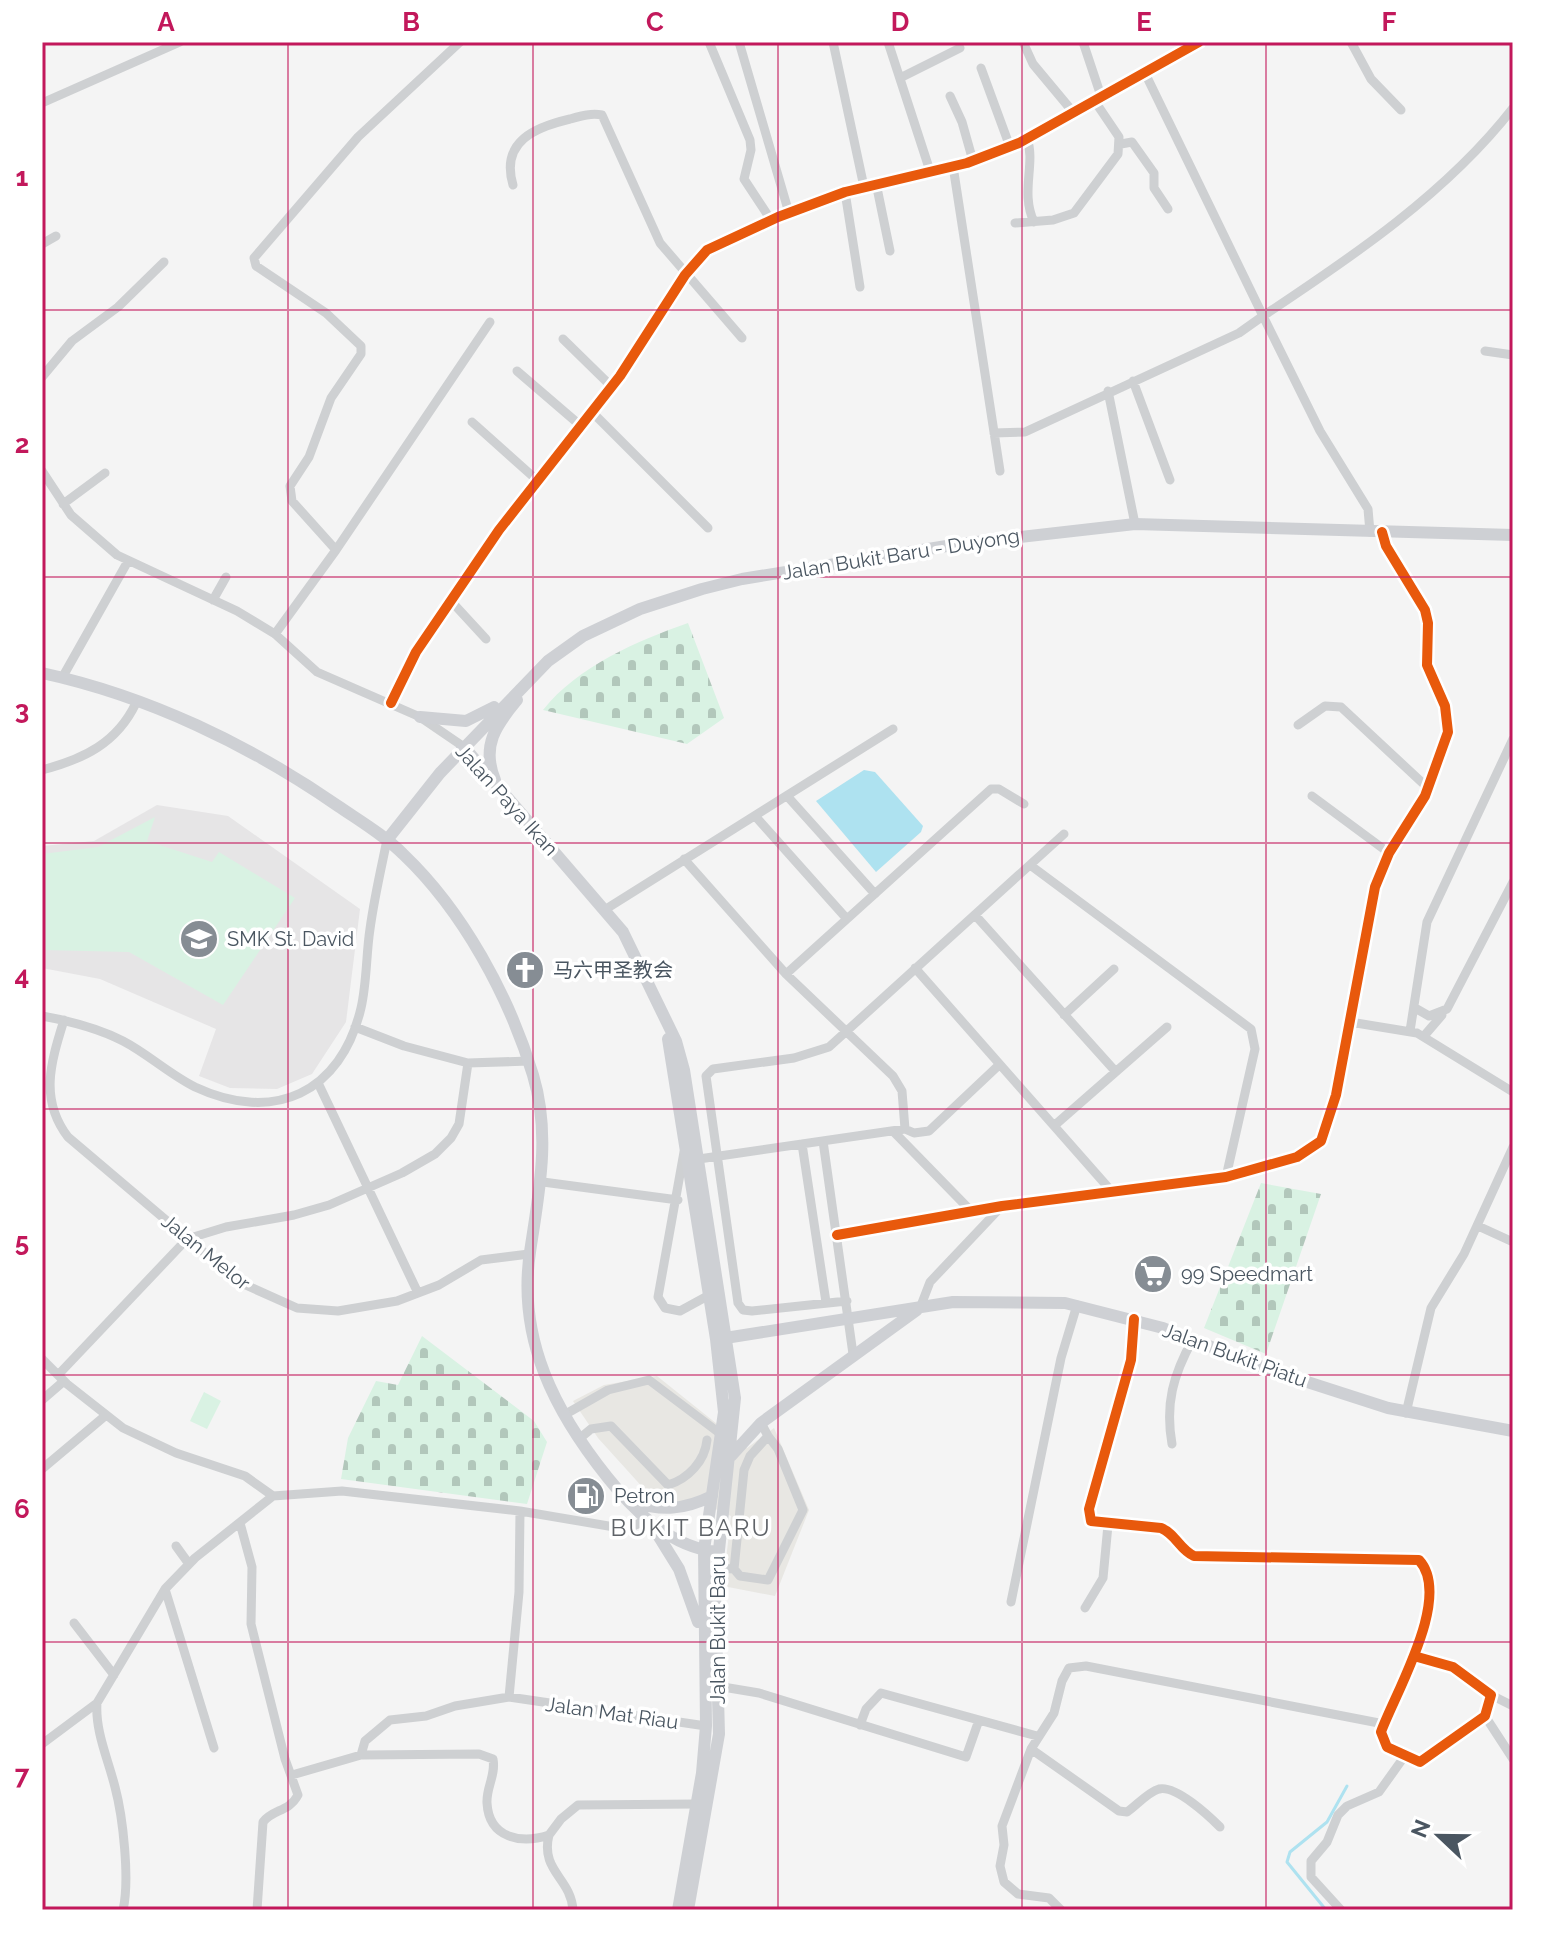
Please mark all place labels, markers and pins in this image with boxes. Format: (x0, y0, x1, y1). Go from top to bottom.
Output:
school or university icon: SMK St. David (178, 918, 220, 960)
place label: SMK St. David (227, 927, 354, 951)
church icon: 马六甲圣教会 (504, 949, 546, 991)
place label: 马六甲圣教会 (553, 958, 673, 982)
supermarket icon: 99 Speedmart (1132, 1253, 1174, 1295)
place label: 99 Speedmart (1181, 1262, 1313, 1286)
fuel station icon: Petron (565, 1475, 607, 1517)
place label: Petron (614, 1484, 675, 1508)

